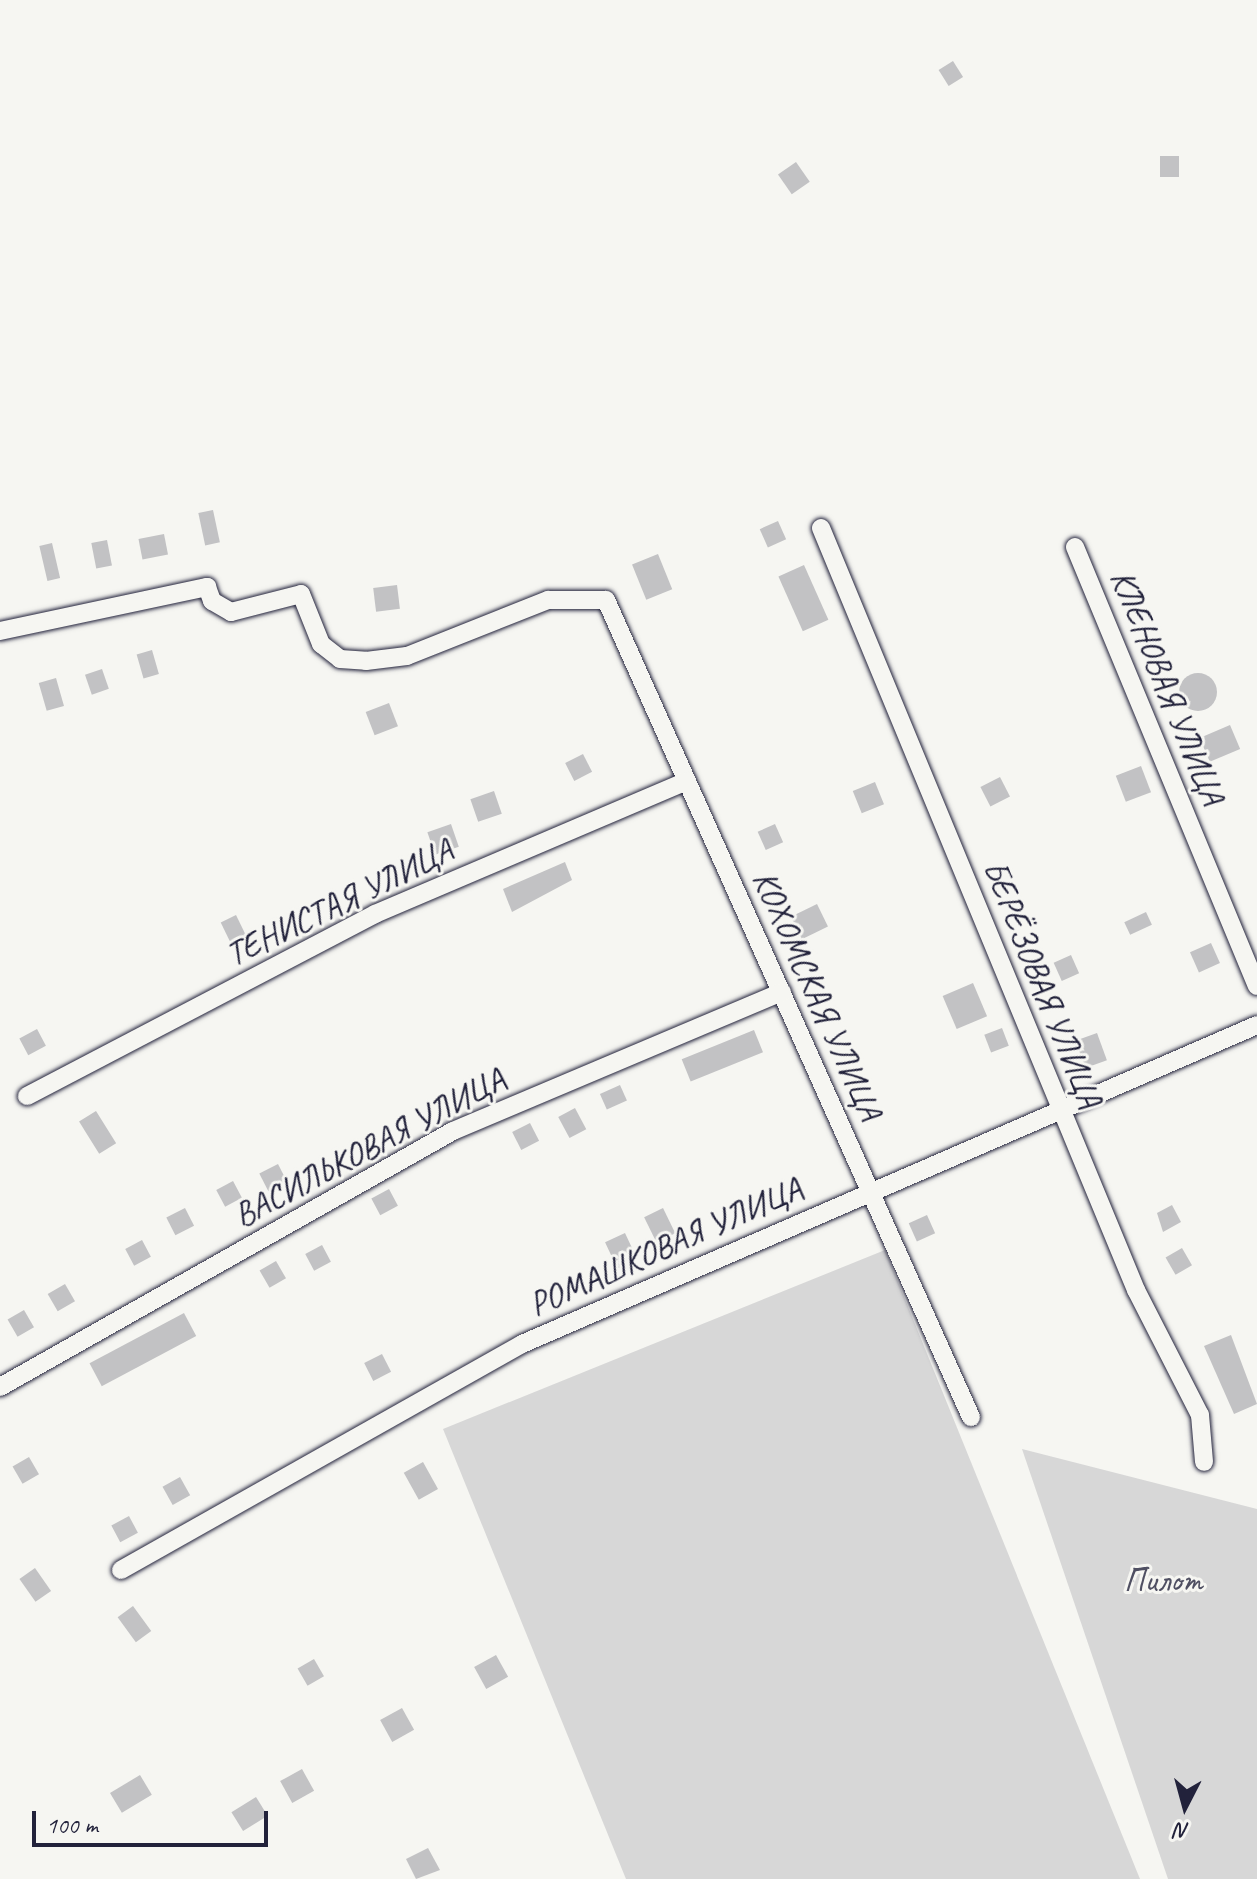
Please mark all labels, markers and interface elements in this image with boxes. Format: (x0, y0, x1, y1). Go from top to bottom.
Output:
street label: КЛЕНОВАЯ УЛИЦА (1102, 563, 1234, 811)
street label: ТЕНИСТАЯ УЛИЦА (219, 829, 459, 975)
street label: БЕРЁЗОВАЯ УЛИЦА (975, 854, 1111, 1114)
street label: КОХОМСКАЯ УЛИЦА (745, 864, 891, 1126)
street label: ВАСИЛЬКОВАЯ УЛИЦА (227, 1059, 511, 1235)
street label: РОМАШКОВАЯ УЛИЦА (523, 1168, 807, 1324)
park label: Пилот (1124, 1560, 1202, 1600)
north arrow (1145, 1767, 1225, 1847)
scale bar (36, 1795, 272, 1845)
text: 100 m (46, 1810, 98, 1840)
text: N (1174, 1816, 1191, 1846)

